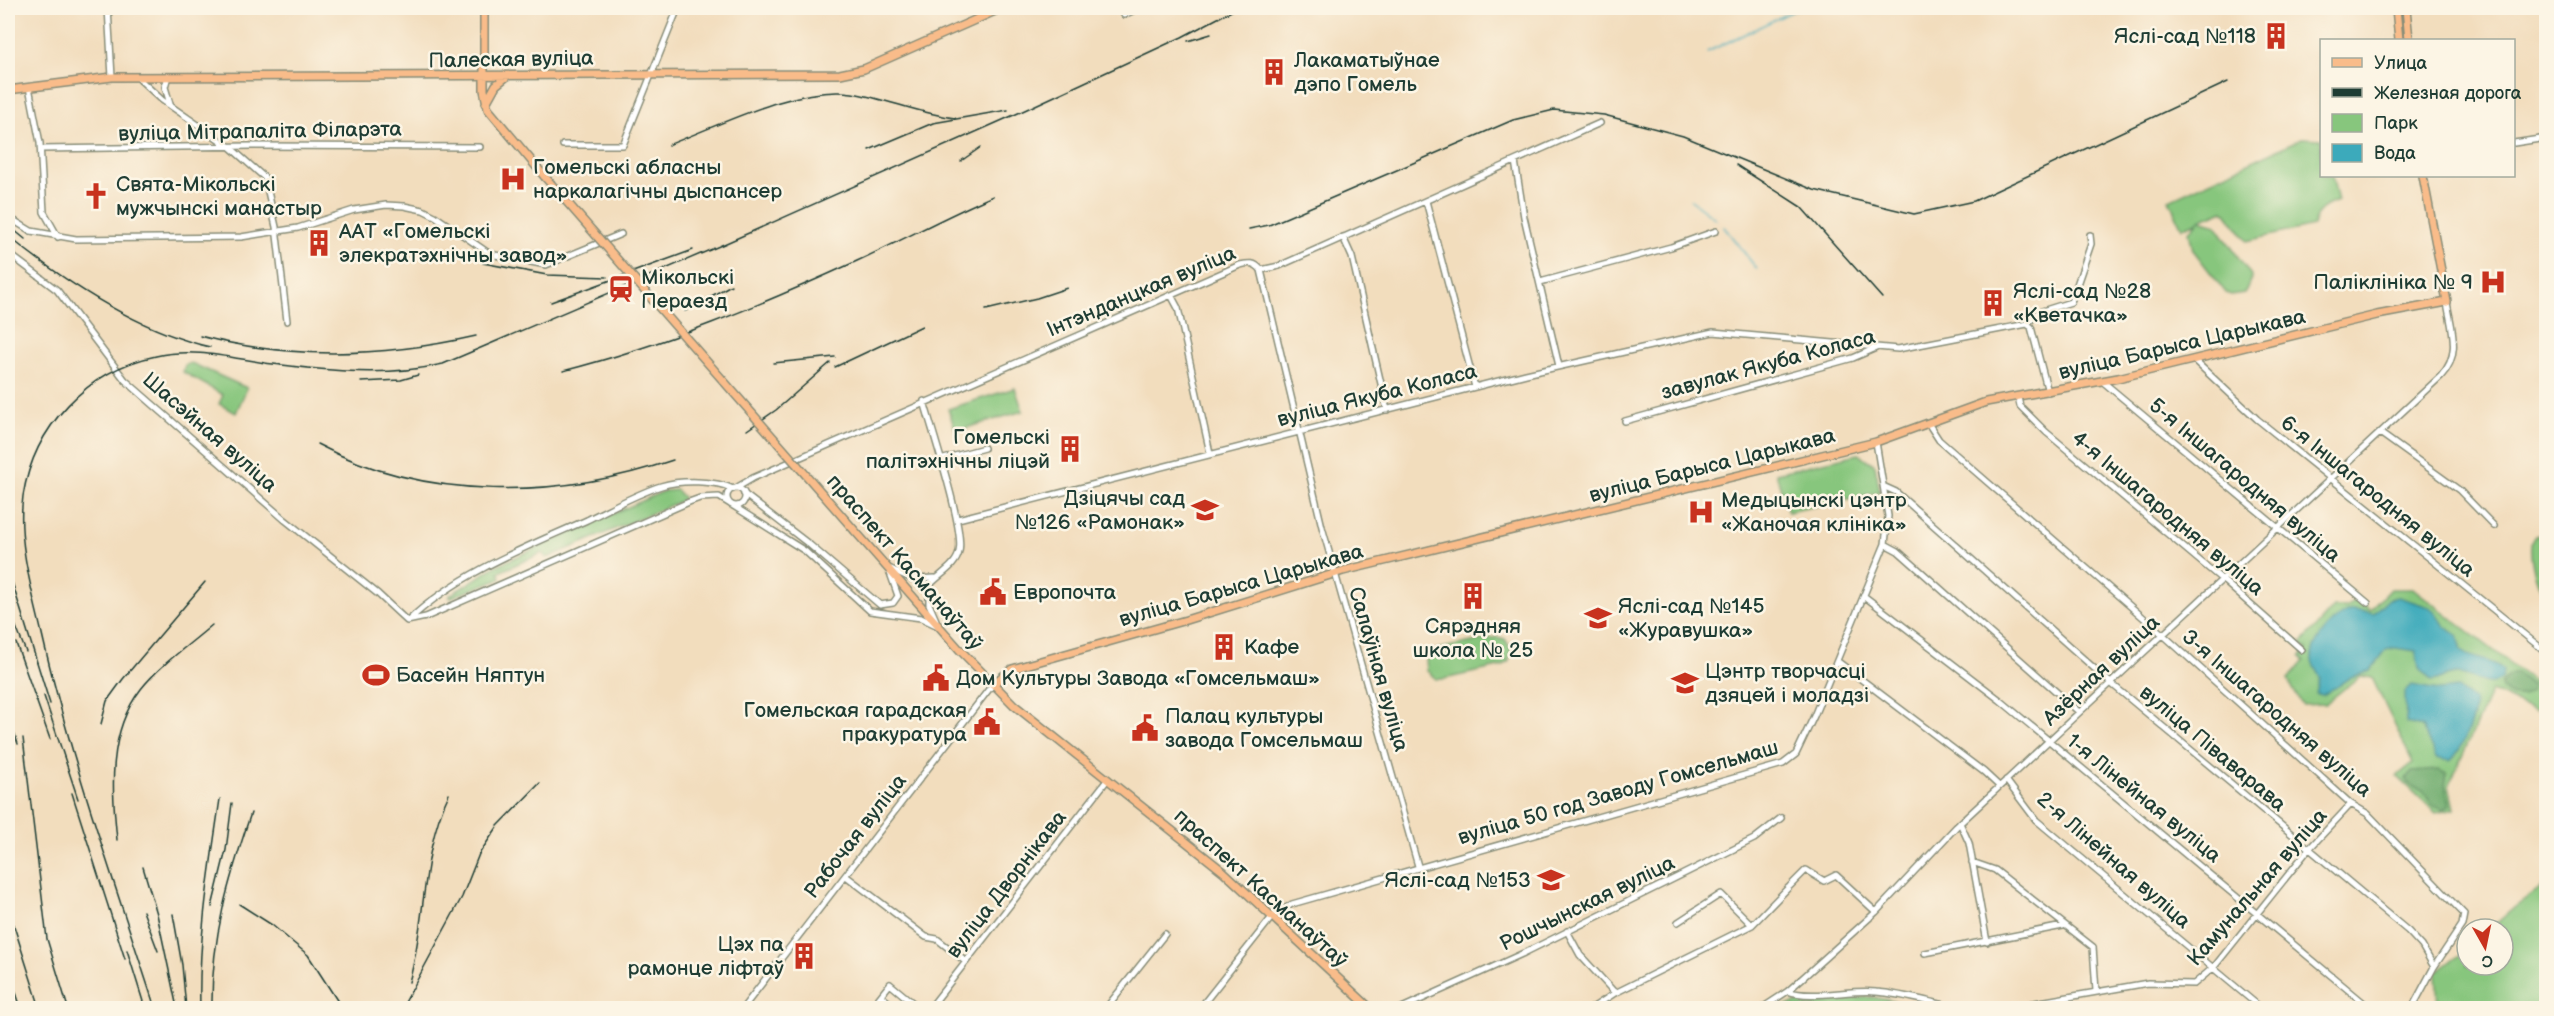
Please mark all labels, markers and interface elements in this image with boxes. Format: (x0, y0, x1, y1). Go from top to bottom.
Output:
building icon: Яслі-сад №118 (2261, 21, 2291, 51)
place label: Яслі-сад №118 (2114, 24, 2256, 49)
legend (2320, 39, 2515, 177)
street label: Палеская вуліца (428, 46, 594, 73)
place label: Лакаматыўнае дэпо Гомель (1293, 48, 1440, 97)
text: Улица (2374, 53, 2428, 74)
building icon: Лакаматыўнае дэпо Гомель (1259, 57, 1289, 87)
text: Железная дорога (2374, 83, 2522, 104)
text: Парк (2374, 113, 2418, 134)
street label: вуліца Мітрапаліта Філарэта (118, 117, 403, 146)
text: Вода (2374, 143, 2416, 164)
place label: Гомельскі абласны наркалагічны дыспансер (533, 155, 782, 204)
hospital icon: Гомельскі абласны наркалагічны дыспансер (498, 164, 528, 194)
place label: Свята-Мікольскі мужчынскі манастыр (116, 172, 322, 221)
church icon: Свята-Мікольскі мужчынскі манастыр (81, 181, 111, 211)
place label: ААТ «Гомельскі элекратэхнічны завод» (338, 219, 567, 268)
building icon: ААТ «Гомельскі элекратэхнічны завод» (304, 228, 334, 258)
street label: Інтэнданцкая вуліца (1043, 240, 1240, 343)
place label: Мікольскі Пераезд (641, 265, 734, 314)
hospital icon: Паліклініка № 9 (2478, 267, 2508, 297)
place label: Паліклініка № 9 (2313, 270, 2473, 295)
station icon: Мікольскі Пераезд (606, 274, 636, 304)
place label: Яслі-сад №28 «Кветачка» (2013, 279, 2151, 328)
building icon: Яслі-сад №28 «Кветачка» (1978, 288, 2008, 318)
street label: вуліца Барыса Царыкава (2056, 304, 2309, 385)
street label: завулак Якуба Коласа (1658, 324, 1879, 405)
street label: вуліца Якуба Коласа (1275, 358, 1480, 432)
street label: Шасэйная вуліца (137, 367, 282, 498)
street label: 5-я Іншагародняя вуліца (2144, 393, 2346, 568)
street label: 6-я Іншагародняя вуліца (2275, 410, 2480, 583)
street label: вуліца Барыса Царыкава (1587, 423, 1838, 508)
place label: Гомельскі палітэхнічны ліцэй (866, 425, 1050, 474)
street label: 4-я Іншагародняя вуліца (2067, 426, 2269, 601)
building icon: Гомельскі палітэхнічны ліцэй (1055, 434, 1085, 464)
street label: праспект Касманаўтаў (821, 469, 988, 656)
place label: Дзіцячы сад №126 «Рамонак» (1015, 486, 1185, 535)
place label: Медыцынскі цэнтр «Жаночая клініка» (1721, 488, 1907, 537)
school or university icon: Дзіцячы сад №126 «Рамонак» (1190, 495, 1220, 525)
hospital icon: Медыцынскі цэнтр «Жаночая клініка» (1686, 497, 1716, 527)
street label: вуліца Барыса Царыкава (1116, 538, 1367, 632)
public building icon: Европочта (978, 577, 1008, 607)
place label: Европочта (1013, 580, 1117, 605)
building icon: Сярэдняя школа № 25 (1458, 581, 1488, 611)
street label: Салаўіная вуліца (1343, 584, 1414, 755)
place label: Яслі-сад №145 «Журавушка» (1618, 594, 1764, 643)
school or university icon: Яслі-сад №145 «Журавушка» (1583, 603, 1613, 633)
street label: Азёрная вуліца (2037, 610, 2165, 731)
place label: Сярэдняя школа № 25 (1413, 614, 1533, 663)
street label: 3-я Іншагародняя вуліца (2177, 624, 2377, 803)
building icon: Кафе (1209, 632, 1239, 662)
place label: Кафе (1244, 635, 1300, 660)
place label: Цэнтр творчасці дзяцей і моладзі (1705, 659, 1869, 708)
sports icon: Басейн Няптун (361, 660, 391, 690)
place label: Басейн Няптун (396, 663, 545, 688)
public building icon: Дом Культуры Завода «Гомсельмаш» (921, 663, 951, 693)
place label: Дом Культуры Завода «Гомсельмаш» (956, 666, 1320, 691)
school or university icon: Цэнтр творчасці дзяцей і моладзі (1670, 668, 1700, 698)
street label: вуліца Піваварава (2134, 680, 2291, 817)
place label: Гомельская гарадская пракуратура (743, 698, 968, 747)
place label: Палац культуры завода Гомсельмаш (1165, 704, 1363, 753)
public building icon: Гомельская гарадская пракуратура (972, 707, 1002, 737)
public building icon: Палац культуры завода Гомсельмаш (1130, 713, 1160, 743)
street label: 1-я Лінейная вуліца (2061, 728, 2226, 869)
street label: вуліца 50 год Заводу Гомсельмаш (1455, 735, 1781, 850)
street label: Рабочая вуліца (799, 769, 912, 904)
street label: 2-я Лінейная вуліца (2032, 787, 2196, 934)
street label: Камунальная вуліца (2182, 803, 2333, 971)
street label: праспект Касманаўтаў (1169, 804, 1353, 973)
street label: вуліца Дворнікава (941, 805, 1072, 963)
street label: Рошчынская вуліца (1496, 850, 1679, 957)
school or university icon: Яслі-сад №153 (1536, 865, 1566, 895)
place label: Яслі-сад №153 (1384, 868, 1531, 893)
north arrow (2455, 917, 2515, 977)
place label: Цэх па рамонце ліфтаў (628, 932, 785, 981)
building icon: Цэх па рамонце ліфтаў (789, 941, 819, 971)
text: С (2480, 950, 2494, 971)

